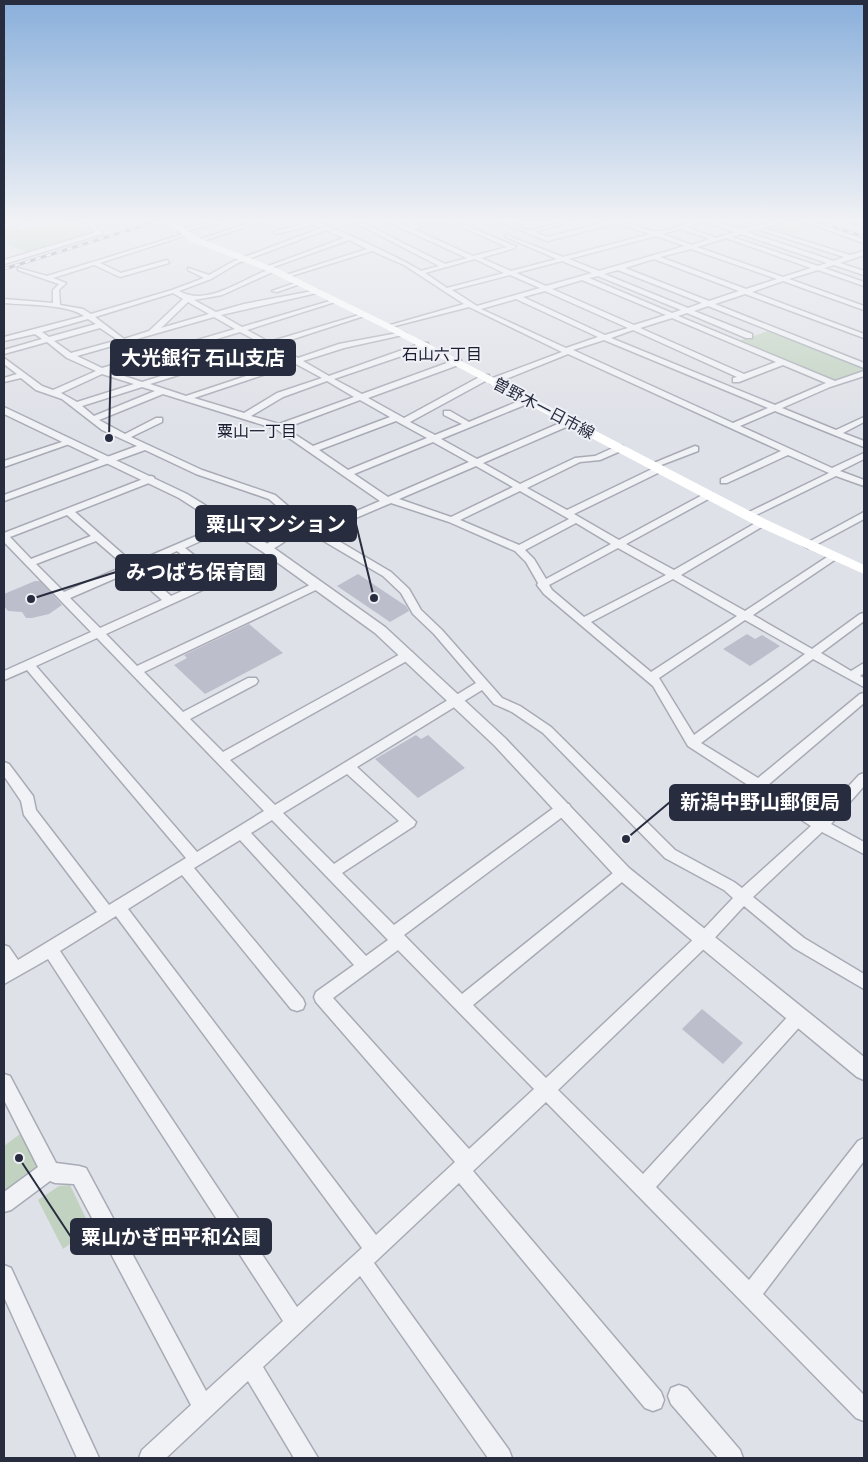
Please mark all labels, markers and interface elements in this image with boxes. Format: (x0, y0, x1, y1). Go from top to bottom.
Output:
callout: 大光銀行 石山支店 (111, 340, 295, 375)
district label: 石山六丁目 (402, 344, 482, 364)
text: 大光銀行 石山支店 (121, 345, 285, 371)
street label: 曽野木一日市線 (490, 373, 598, 443)
district label: 粟山一丁目 (217, 421, 297, 441)
callout: 粟山マンション (196, 506, 356, 541)
text: 粟山マンション (206, 511, 346, 537)
callout: みつばち保育園 (116, 555, 276, 590)
text: みつばち保育園 (126, 559, 266, 585)
callout: 新潟中野山郵便局 (670, 785, 850, 820)
text: 新潟中野山郵便局 (680, 789, 840, 815)
callout: 粟山かぎ田平和公園 (71, 1219, 271, 1254)
text: 粟山かぎ田平和公園 (81, 1224, 261, 1250)

